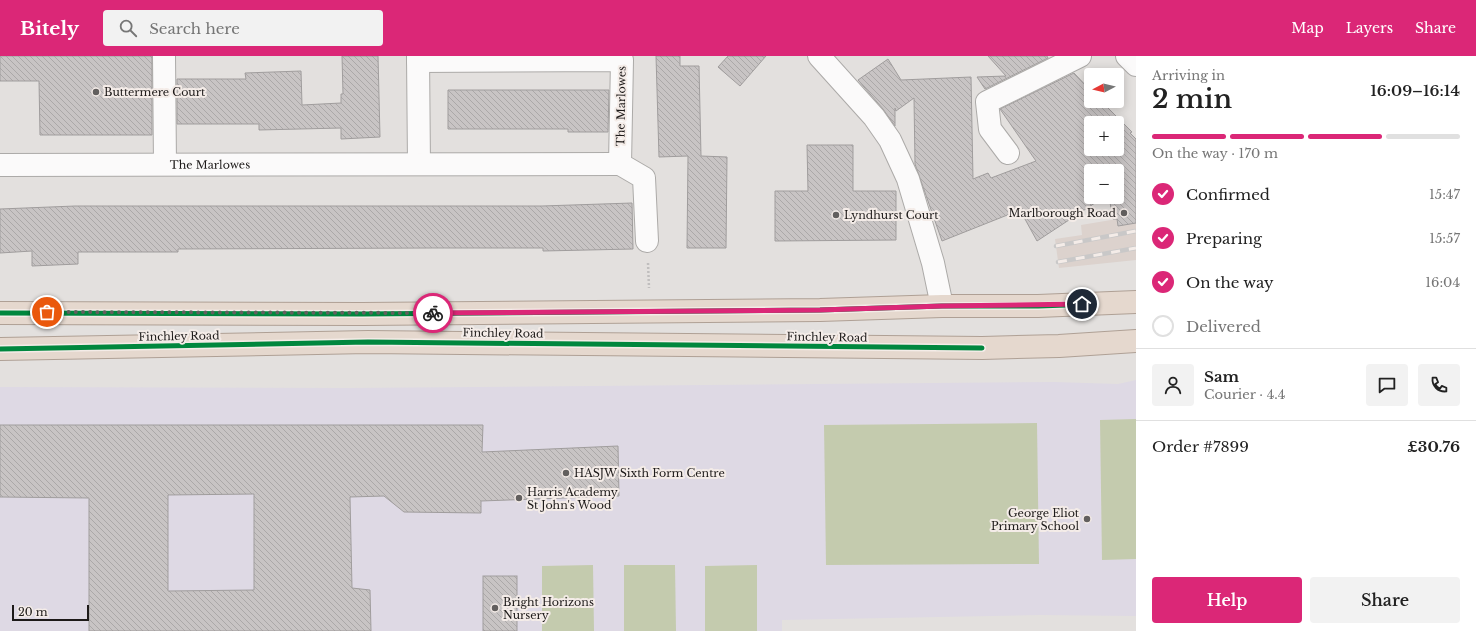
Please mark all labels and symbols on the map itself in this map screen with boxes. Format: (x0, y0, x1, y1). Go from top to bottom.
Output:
street label: The Marlowes (613, 66, 629, 146)
north arrow (1084, 68, 1124, 108)
place label: Buttermere Court (104, 85, 206, 99)
marker: Buttermere Court (91, 87, 101, 97)
street label: The Marlowes (170, 158, 250, 172)
place label: Marlborough Road (1008, 206, 1117, 220)
place label: Lyndhurst Court (844, 208, 939, 222)
marker: Marlborough Road (1119, 208, 1129, 218)
marker: Lyndhurst Court (831, 210, 841, 220)
pin (1065, 287, 1099, 321)
courier (413, 293, 453, 333)
pin (30, 295, 64, 329)
street label: Finchley Road (462, 325, 544, 341)
street label: Finchley Road (138, 328, 220, 344)
street label: Finchley Road (786, 329, 868, 345)
place label: HASJW Sixth Form Centre (574, 466, 725, 480)
marker: HASJW Sixth Form Centre (561, 468, 571, 478)
place label: Harris Academy St John's Wood (527, 485, 618, 512)
marker: Harris Academy St John's Wood (514, 493, 524, 503)
place label: George Eliot Primary School (991, 506, 1080, 533)
marker: George Eliot Primary School (1082, 514, 1092, 524)
place label: Bright Horizons Nursery (503, 595, 594, 622)
scale bar (12, 603, 89, 622)
marker: Bright Horizons Nursery (490, 603, 500, 613)

